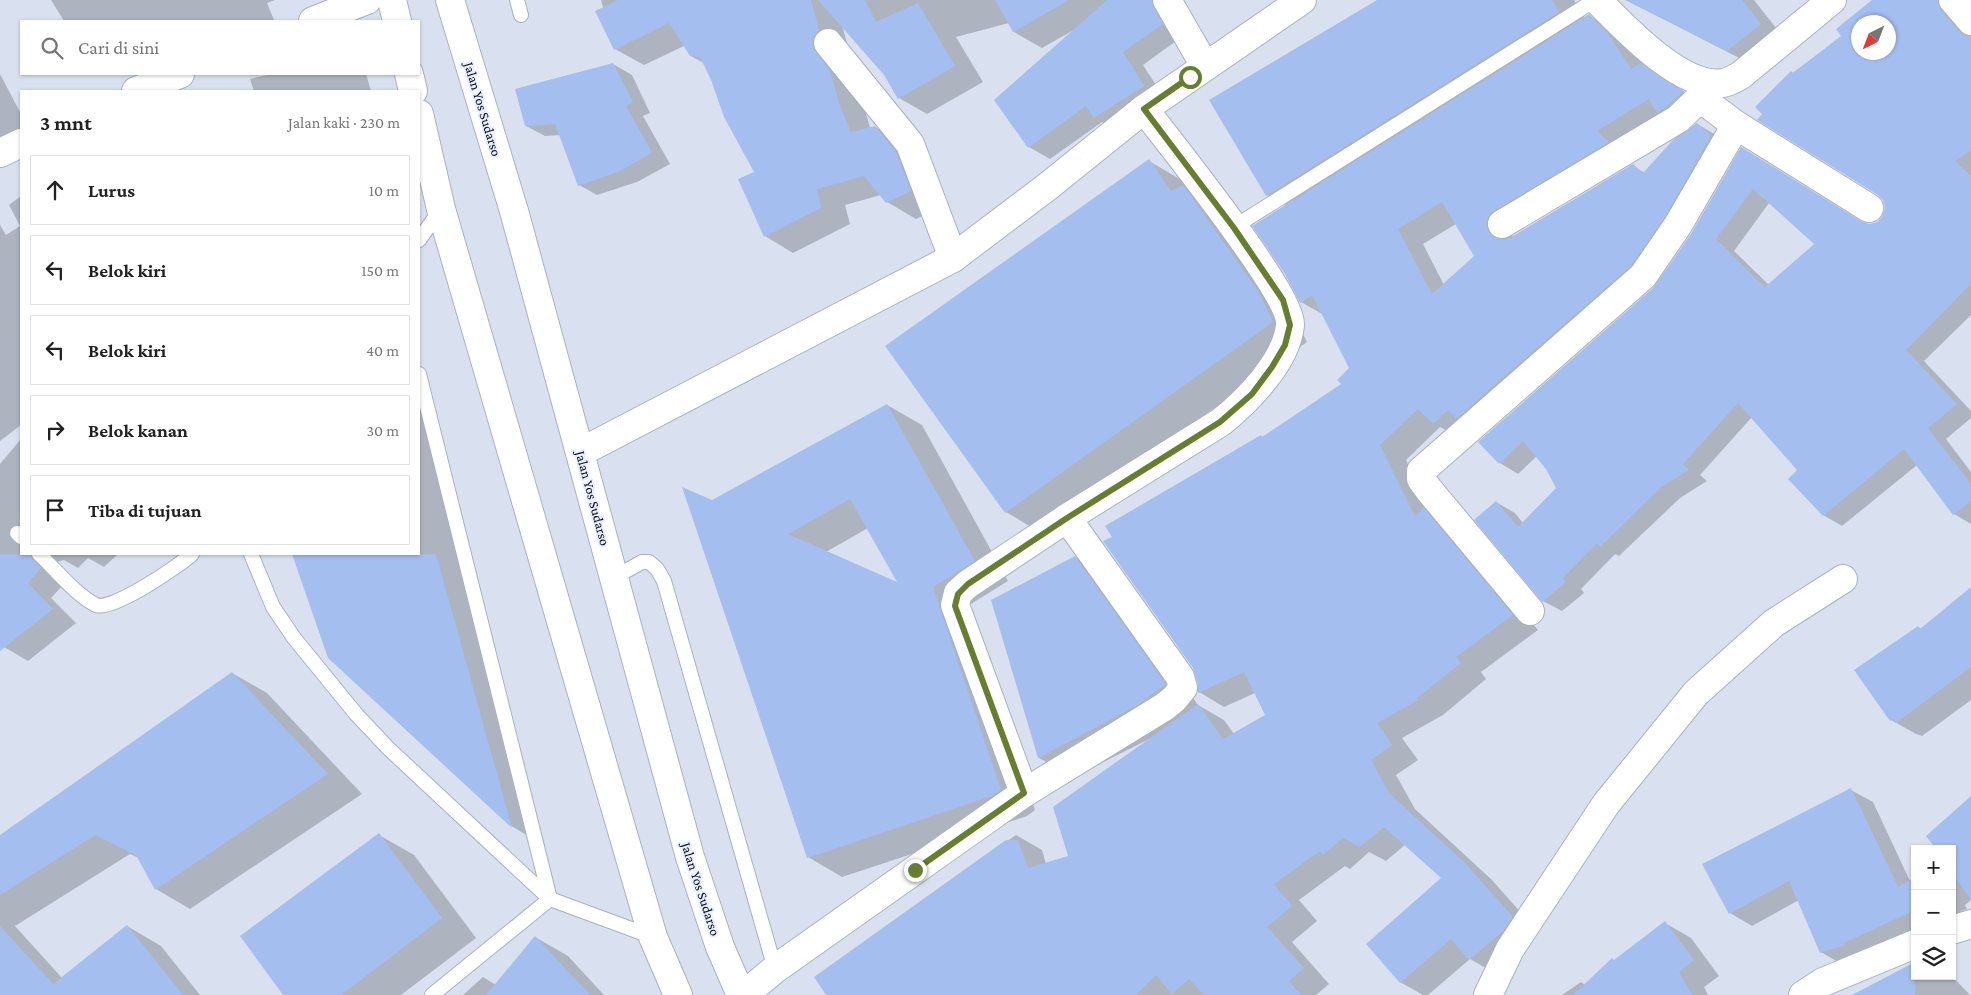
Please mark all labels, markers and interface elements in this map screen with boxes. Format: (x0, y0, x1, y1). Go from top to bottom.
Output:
north arrow (1851, 15, 1896, 60)
search box (20, 20, 420, 75)
icon: search (38, 34, 66, 62)
text: Cari di sini (78, 37, 159, 58)
street label: Jalan Yos Sudarso (460, 58, 505, 158)
route start (1179, 66, 1202, 89)
text: 3 mnt (40, 111, 92, 135)
text: Jalan kaki · 230 m (288, 114, 400, 131)
icon: ahead (41, 176, 69, 204)
text: Lurus (88, 180, 135, 201)
text: 10 m (369, 182, 399, 199)
icon: left (41, 256, 69, 284)
text: Belok kiri (88, 260, 166, 281)
text: 150 m (361, 262, 399, 279)
icon: left (41, 336, 69, 364)
text: Belok kiri (88, 340, 166, 361)
text: 40 m (366, 342, 399, 359)
icon: right (41, 416, 69, 444)
text: Belok kanan (88, 420, 188, 441)
text: 30 m (367, 422, 399, 439)
street label: Jalan Yos Sudarso (572, 447, 613, 547)
icon: arrive (41, 496, 69, 524)
text: Tiba di tujuan (88, 500, 202, 521)
street label: Jalan Yos Sudarso (678, 838, 724, 938)
map controls (1911, 845, 1956, 980)
button: + (1911, 845, 1956, 890)
route end (904, 859, 927, 882)
button: − (1911, 890, 1956, 935)
button: layers (1911, 935, 1956, 980)

